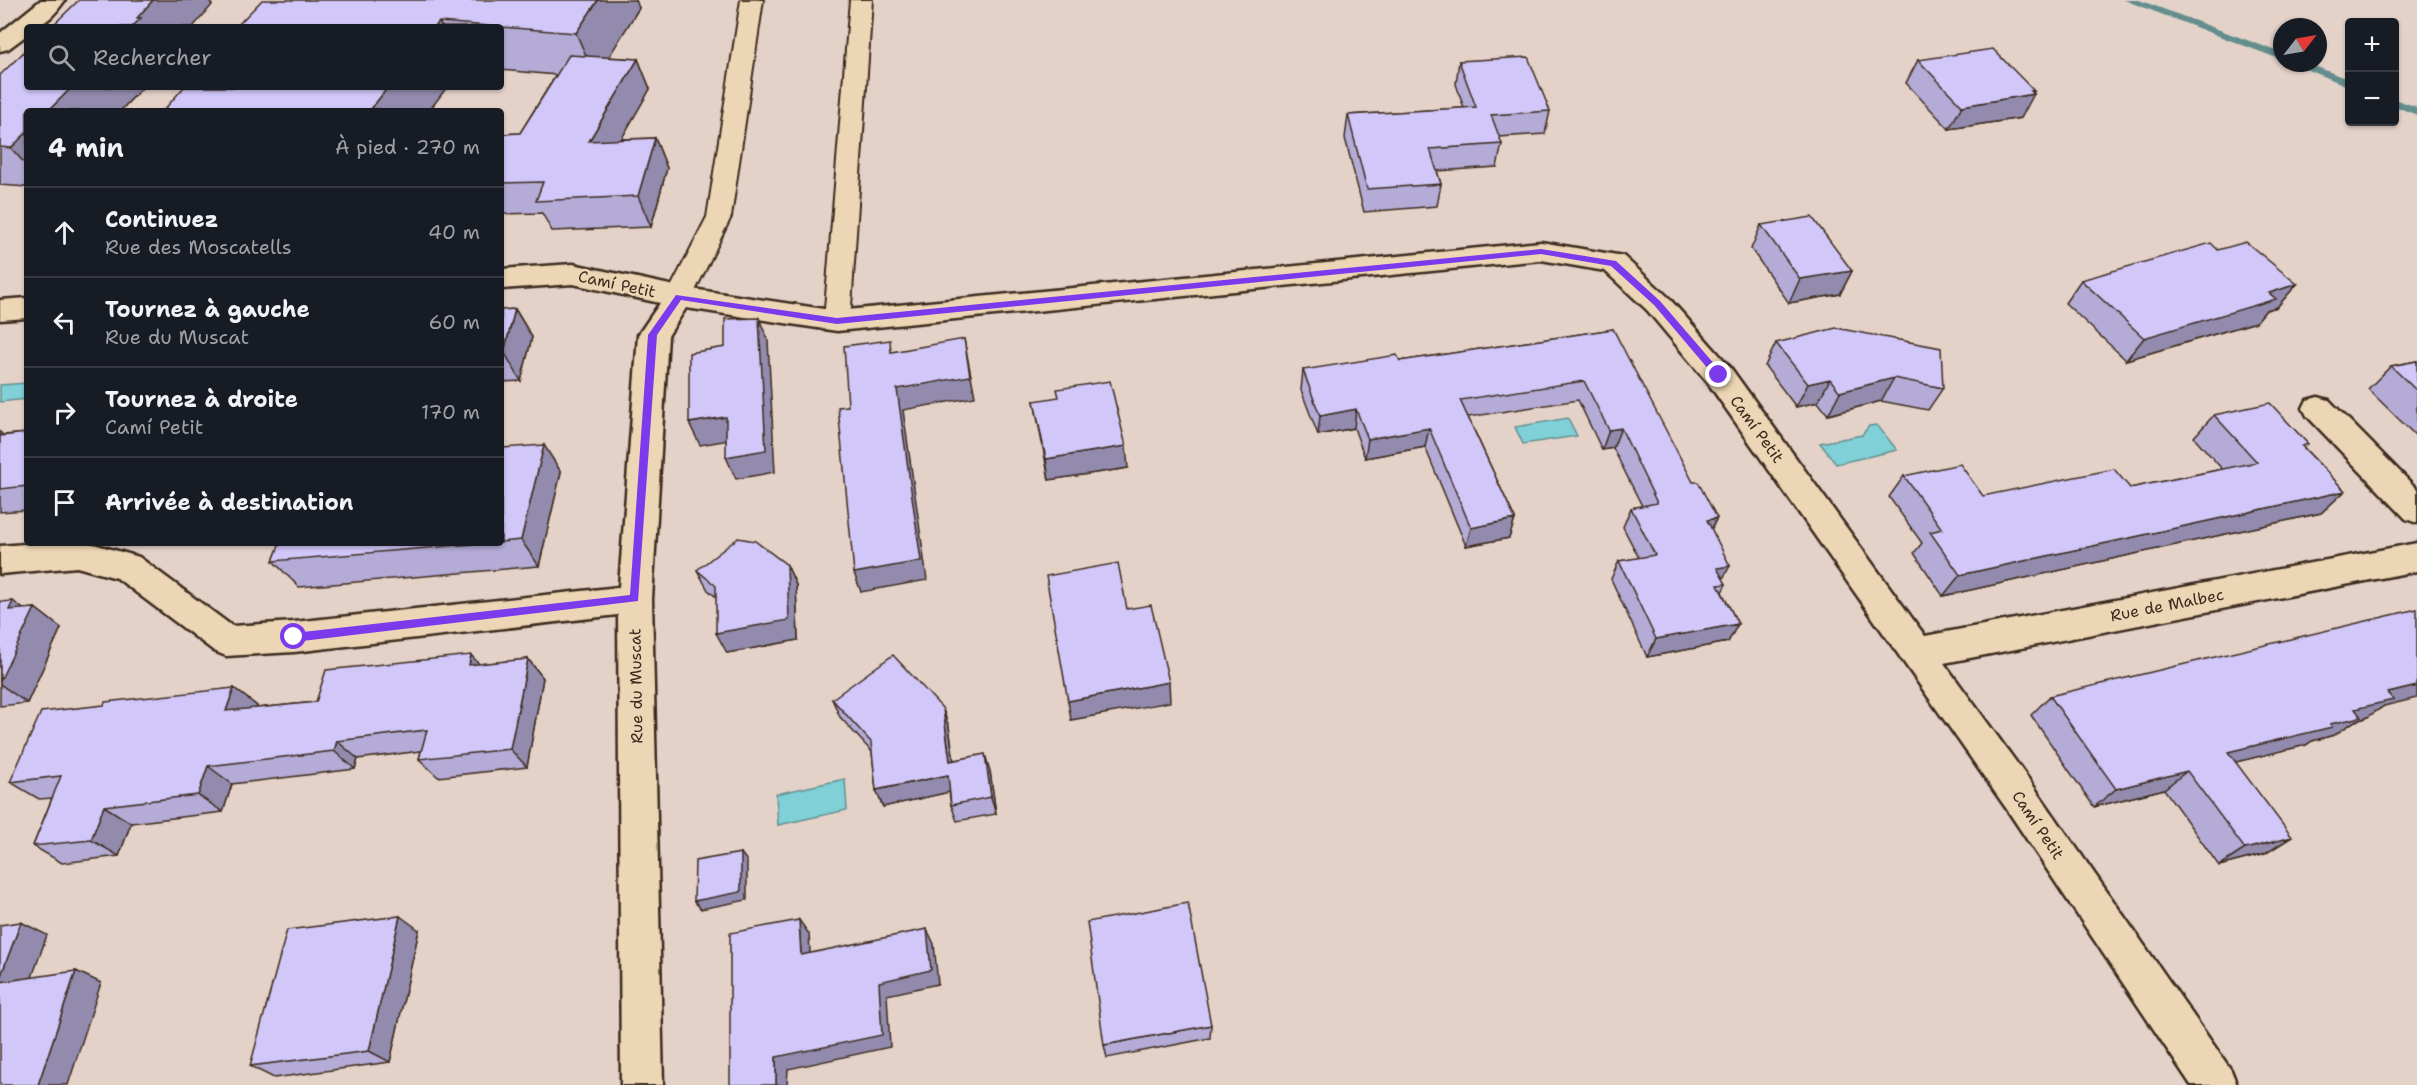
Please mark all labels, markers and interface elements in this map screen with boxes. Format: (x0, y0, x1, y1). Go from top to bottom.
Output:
north arrow (2273, 18, 2327, 72)
map controls (2345, 18, 2399, 126)
button: + (2345, 18, 2399, 72)
search box (24, 24, 504, 90)
icon: search (45, 41, 78, 74)
text: Rechercher (93, 43, 212, 72)
button: − (2345, 72, 2399, 126)
text: 4 min (48, 130, 124, 165)
text: À pied · 270 m (335, 134, 480, 160)
text: Continuez (105, 205, 218, 234)
icon: ahead (48, 216, 81, 249)
text: 40 m (428, 219, 480, 245)
text: Rue des Moscatells (105, 234, 292, 260)
street label: Camí Petit (576, 266, 658, 302)
text: Tournez à gauche (105, 295, 310, 324)
icon: left (48, 306, 81, 339)
text: 60 m (428, 309, 480, 335)
text: Rue du Muscat (105, 324, 249, 350)
route end (1705, 361, 1731, 387)
text: Tournez à droite (105, 385, 298, 414)
street label: Camí Petit (1725, 391, 1789, 467)
icon: right (48, 396, 81, 429)
text: 170 m (421, 399, 480, 425)
text: Camí Petit (105, 414, 203, 440)
icon: arrive (48, 486, 81, 519)
text: Arrivée à destination (105, 488, 353, 517)
street label: Rue de Malbec (2108, 584, 2226, 626)
route start (280, 623, 306, 649)
street label: Rue du Muscat (624, 628, 648, 744)
street label: Camí Petit (2007, 786, 2069, 864)

